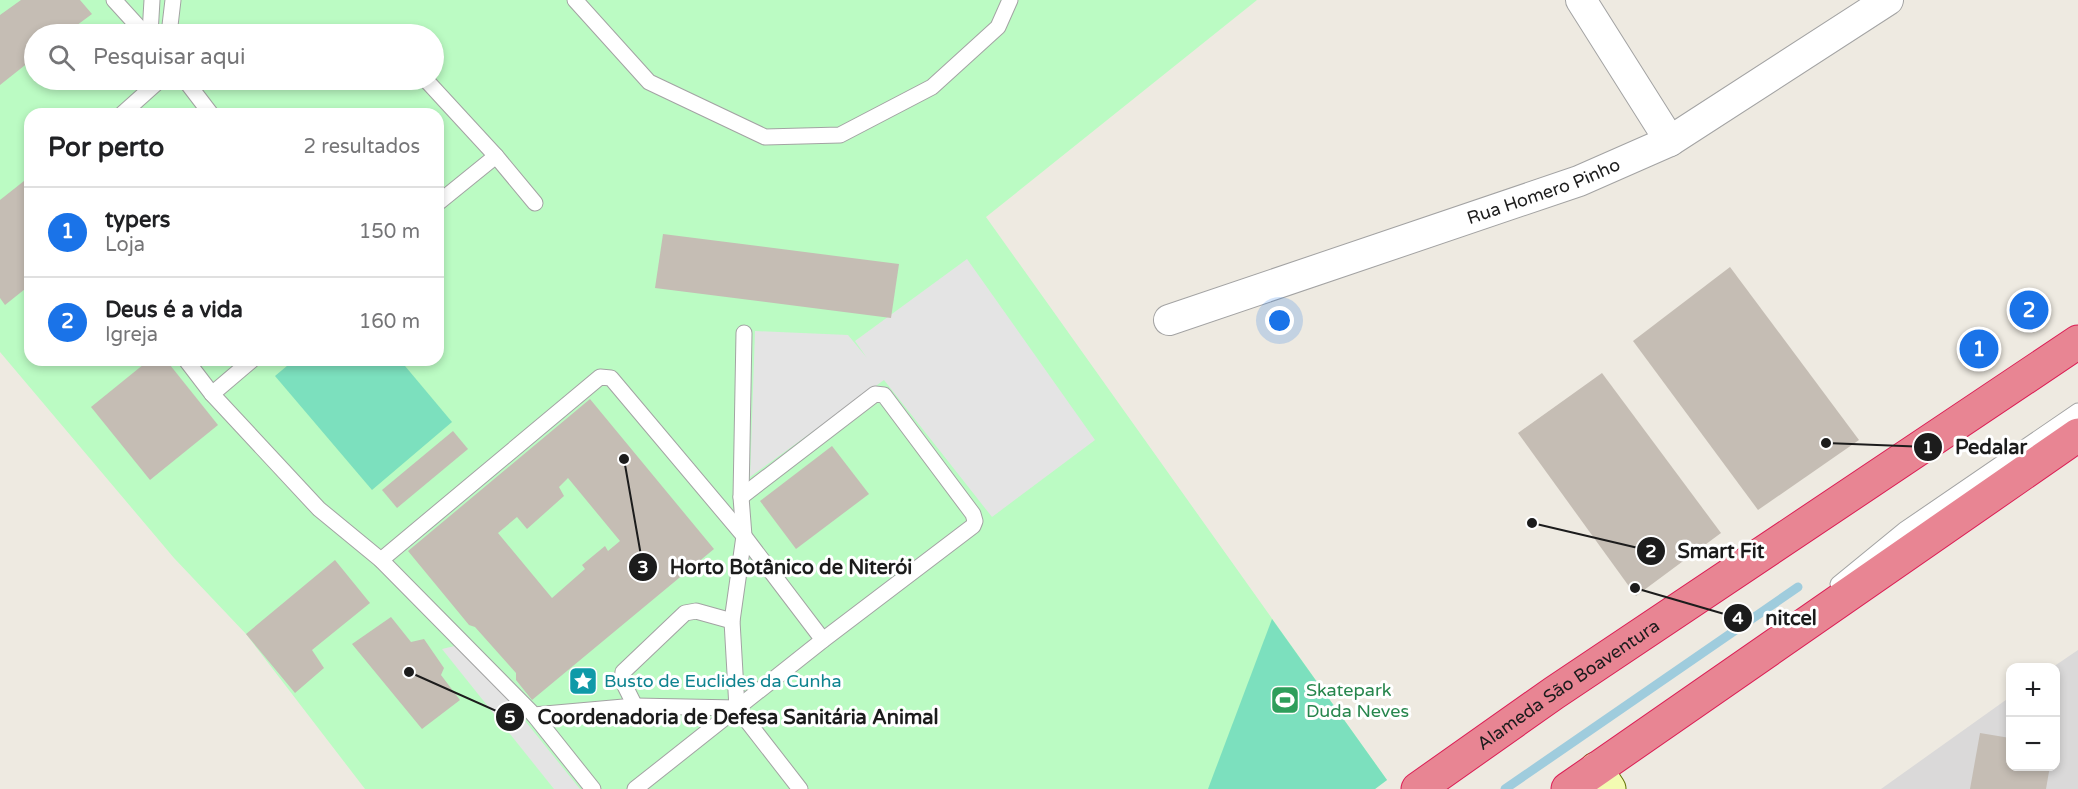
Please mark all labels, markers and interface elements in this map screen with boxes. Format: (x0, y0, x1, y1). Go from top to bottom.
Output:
search box (24, 24, 444, 90)
icon: search (45, 41, 78, 74)
text: Pesquisar aqui (93, 44, 245, 70)
text: Por perto (48, 132, 164, 163)
text: 2 resultados (304, 135, 420, 159)
street label: Rua Homero Pinho (1464, 153, 1623, 229)
text: typers (105, 207, 170, 233)
text: 1 (61, 220, 74, 244)
text: 150 m (359, 220, 420, 244)
text: Loja (105, 233, 145, 257)
pin: 2 (2010, 288, 2048, 332)
text: Deus é a vida (105, 297, 243, 323)
your location (1265, 306, 1294, 335)
text: 2 (61, 310, 74, 334)
text: 160 m (359, 310, 420, 334)
text: Igreja (105, 323, 158, 347)
pin: 1 (1960, 326, 1998, 372)
callout: Pedalar (1913, 428, 2039, 466)
text: 1 (1922, 436, 1934, 458)
text: Pedalar (1955, 436, 2027, 460)
callout: Smart Fit (1636, 532, 1776, 570)
text: 2 (1645, 540, 1657, 562)
text: Smart Fit (1678, 540, 1765, 564)
callout: Horto Botânico de Niterói (628, 548, 925, 586)
text: 3 (637, 556, 649, 578)
text: Horto Botânico de Niterói (670, 556, 912, 580)
callout: nitcel (1723, 599, 1829, 637)
text: 4 (1732, 607, 1744, 629)
text: nitcel (1765, 607, 1817, 631)
street label: Alameda São Boaventura (1473, 614, 1664, 755)
map controls (2006, 663, 2060, 771)
button: + (2006, 663, 2060, 717)
place icon: Busto de Euclides da Cunha (567, 665, 599, 697)
place label: Busto de Euclides da Cunha (604, 670, 842, 692)
place label: Skatepark Duda Neves (1306, 679, 1409, 722)
sports icon: Skatepark Duda Neves (1269, 684, 1301, 716)
callout: Coordenadoria de Defesa Sanitária Animal (495, 698, 951, 736)
text: 5 (504, 706, 516, 728)
text: Coordenadoria de Defesa Sanitária Animal (537, 706, 939, 730)
button: − (2006, 717, 2060, 771)

